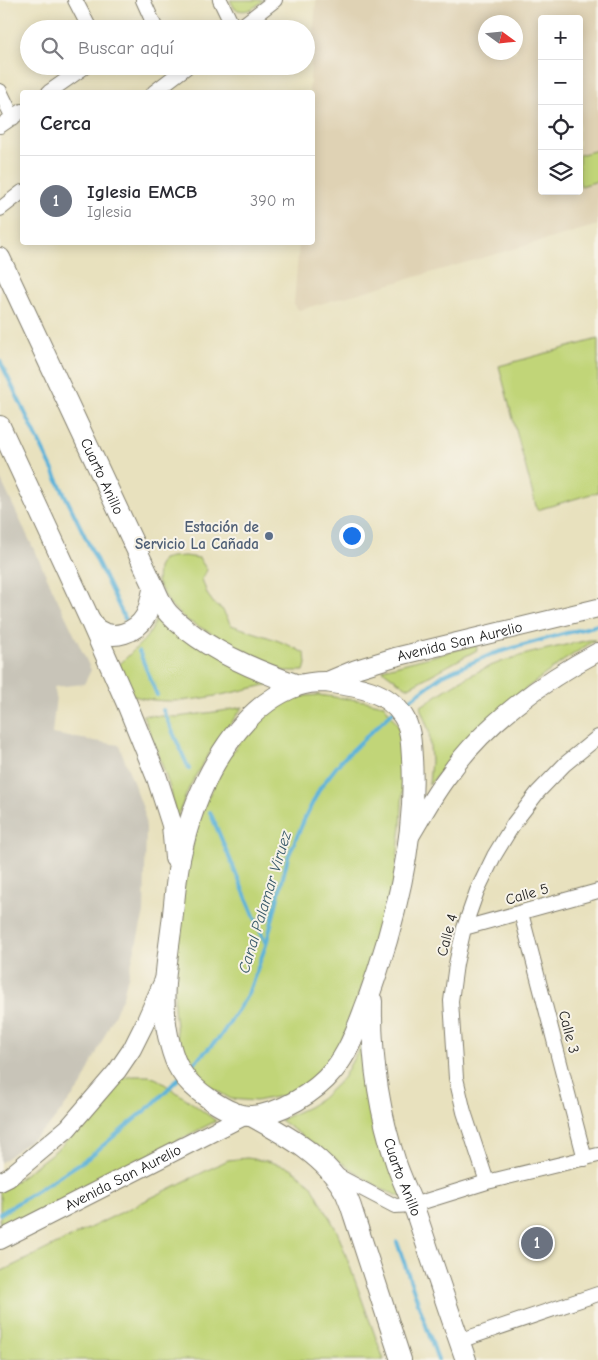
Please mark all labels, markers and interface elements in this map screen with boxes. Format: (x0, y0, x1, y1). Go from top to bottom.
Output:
north arrow (478, 15, 523, 60)
map controls (538, 15, 583, 195)
button: + (538, 15, 583, 60)
search box (20, 20, 315, 75)
icon: search (38, 34, 66, 62)
text: Buscar aquí (78, 37, 174, 59)
button: − (538, 60, 583, 105)
button: locate (538, 105, 583, 150)
text: Cerca (40, 111, 91, 135)
button: layers (538, 150, 583, 195)
text: Iglesia EMCB (87, 181, 197, 203)
text: 1 (53, 192, 59, 210)
text: 390 m (250, 192, 295, 210)
text: Iglesia (87, 203, 132, 221)
street label: Cuarto Anillo (77, 435, 128, 517)
place label: Estación de Servicio La Cañada (135, 518, 259, 553)
your location (339, 523, 365, 549)
marker: Estación de Servicio La Cañada (263, 530, 275, 542)
street label: Avenida San Aurelio (395, 618, 524, 665)
water label: Canal Palamar Viruez (235, 828, 296, 976)
street label: Calle 5 (503, 879, 551, 909)
street label: Calle 4 (433, 912, 461, 958)
street label: Calle 3 (555, 1009, 583, 1055)
street label: Cuarto Anillo (380, 1136, 425, 1219)
street label: Avenida San Aurelio (62, 1140, 184, 1215)
pin: 1 (521, 1224, 553, 1262)

